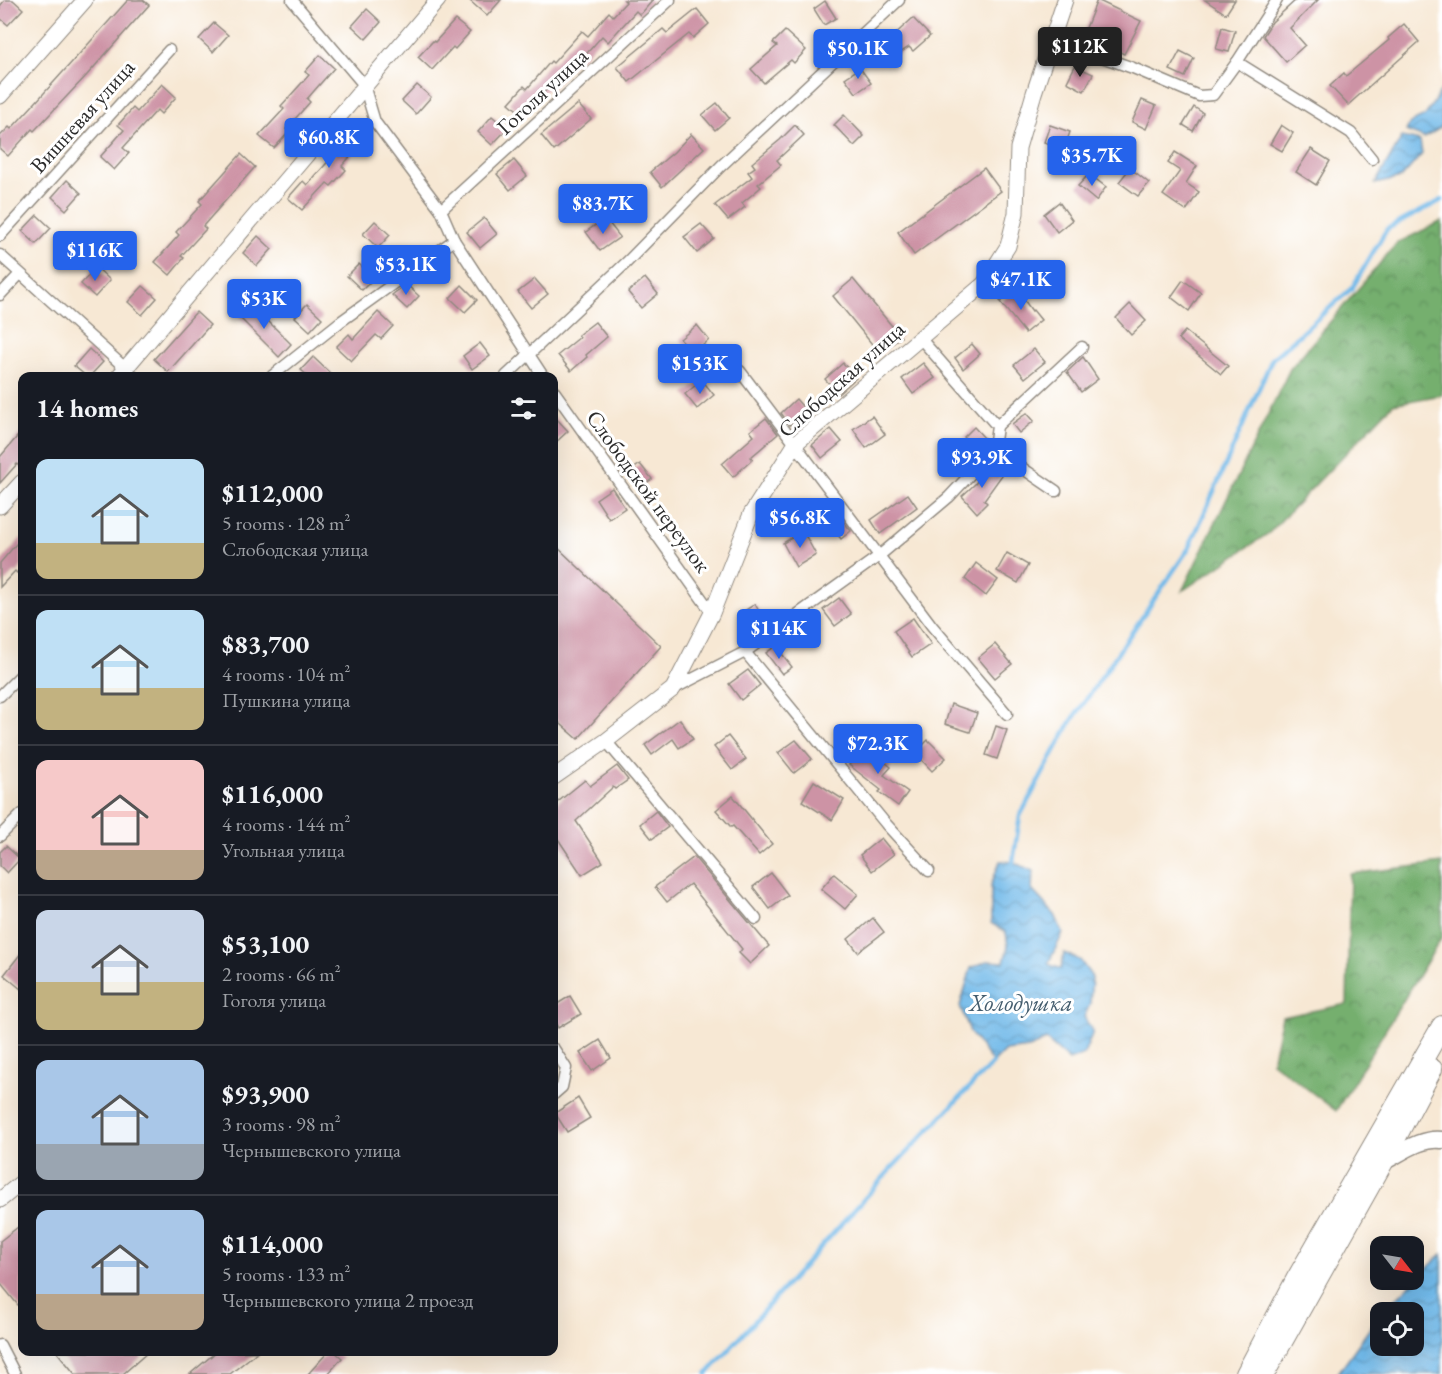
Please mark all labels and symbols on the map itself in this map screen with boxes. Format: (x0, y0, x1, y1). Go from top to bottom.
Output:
pin: $112K (1038, 27, 1122, 78)
pin: $50.1K (809, 29, 907, 80)
street label: Гоголя улица (491, 42, 594, 141)
street label: Вишневая улица (24, 53, 141, 179)
pin: $60.8K (280, 118, 378, 169)
pin: $35.7K (1043, 136, 1141, 187)
pin: $83.7K (554, 184, 652, 235)
pin: $116K (53, 231, 137, 282)
pin: $53.1K (357, 245, 455, 296)
pin: $47.1K (972, 260, 1070, 311)
pin: $53K (228, 279, 300, 330)
street label: Слободская улица (772, 315, 911, 444)
pin: $153K (658, 344, 742, 395)
street label: Слободской переулок (580, 404, 718, 579)
pin: $93.9K (933, 438, 1031, 489)
pin: $56.8K (751, 498, 849, 549)
pin: $114K (737, 609, 821, 660)
pin: $72.3K (829, 724, 927, 775)
water label: Холодушка (968, 987, 1072, 1018)
north arrow (1370, 1236, 1424, 1290)

